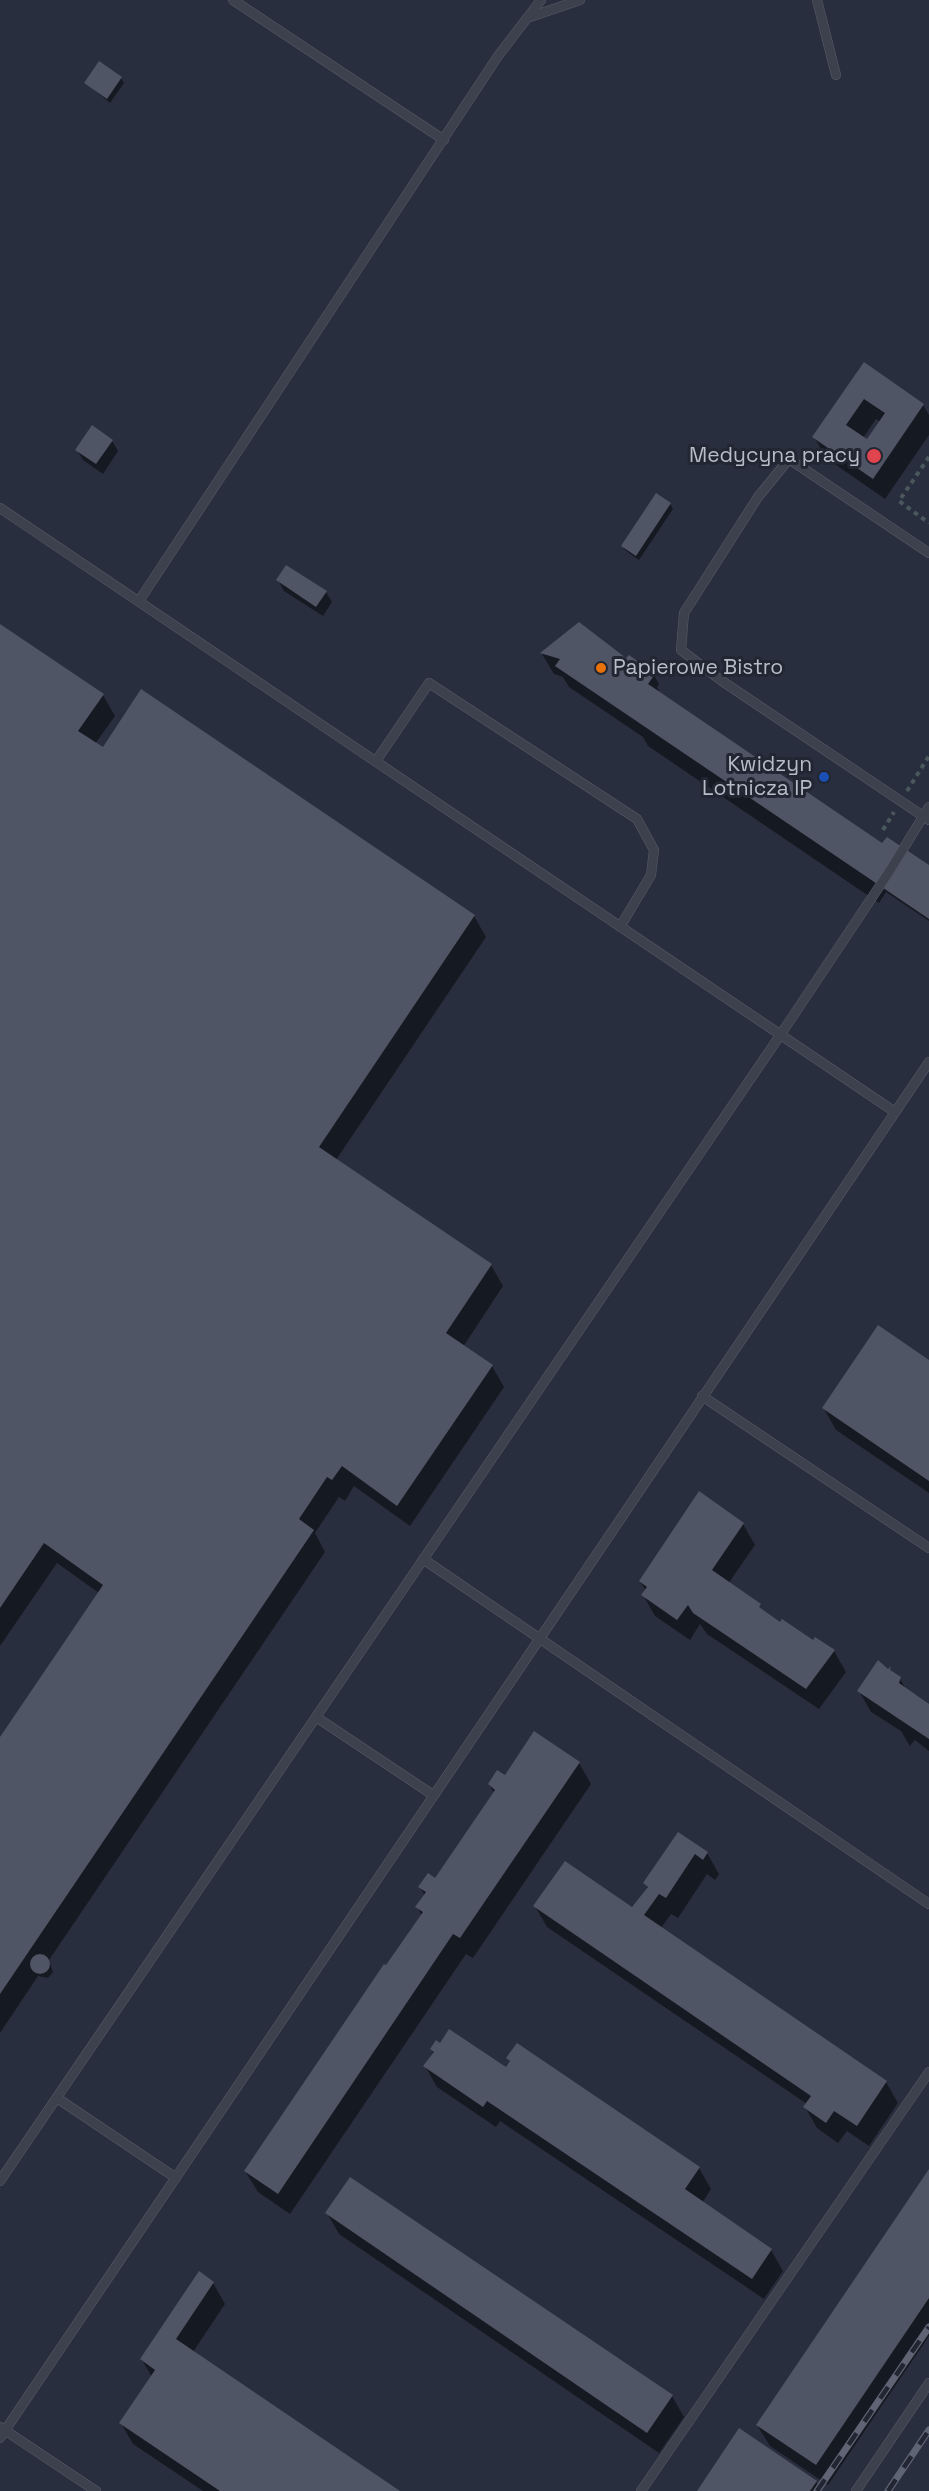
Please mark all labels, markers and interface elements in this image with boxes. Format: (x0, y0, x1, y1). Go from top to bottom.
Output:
place label: Medycyna pracy (689, 443, 860, 469)
marker: Medycyna pracy (865, 447, 883, 465)
place label: Papierowe Bistro (613, 655, 783, 681)
marker: Papierowe Bistro (594, 661, 608, 675)
place label: Kwidzyn Lotnicza IP (702, 752, 812, 802)
marker: Kwidzyn Lotnicza IP (817, 770, 831, 784)

